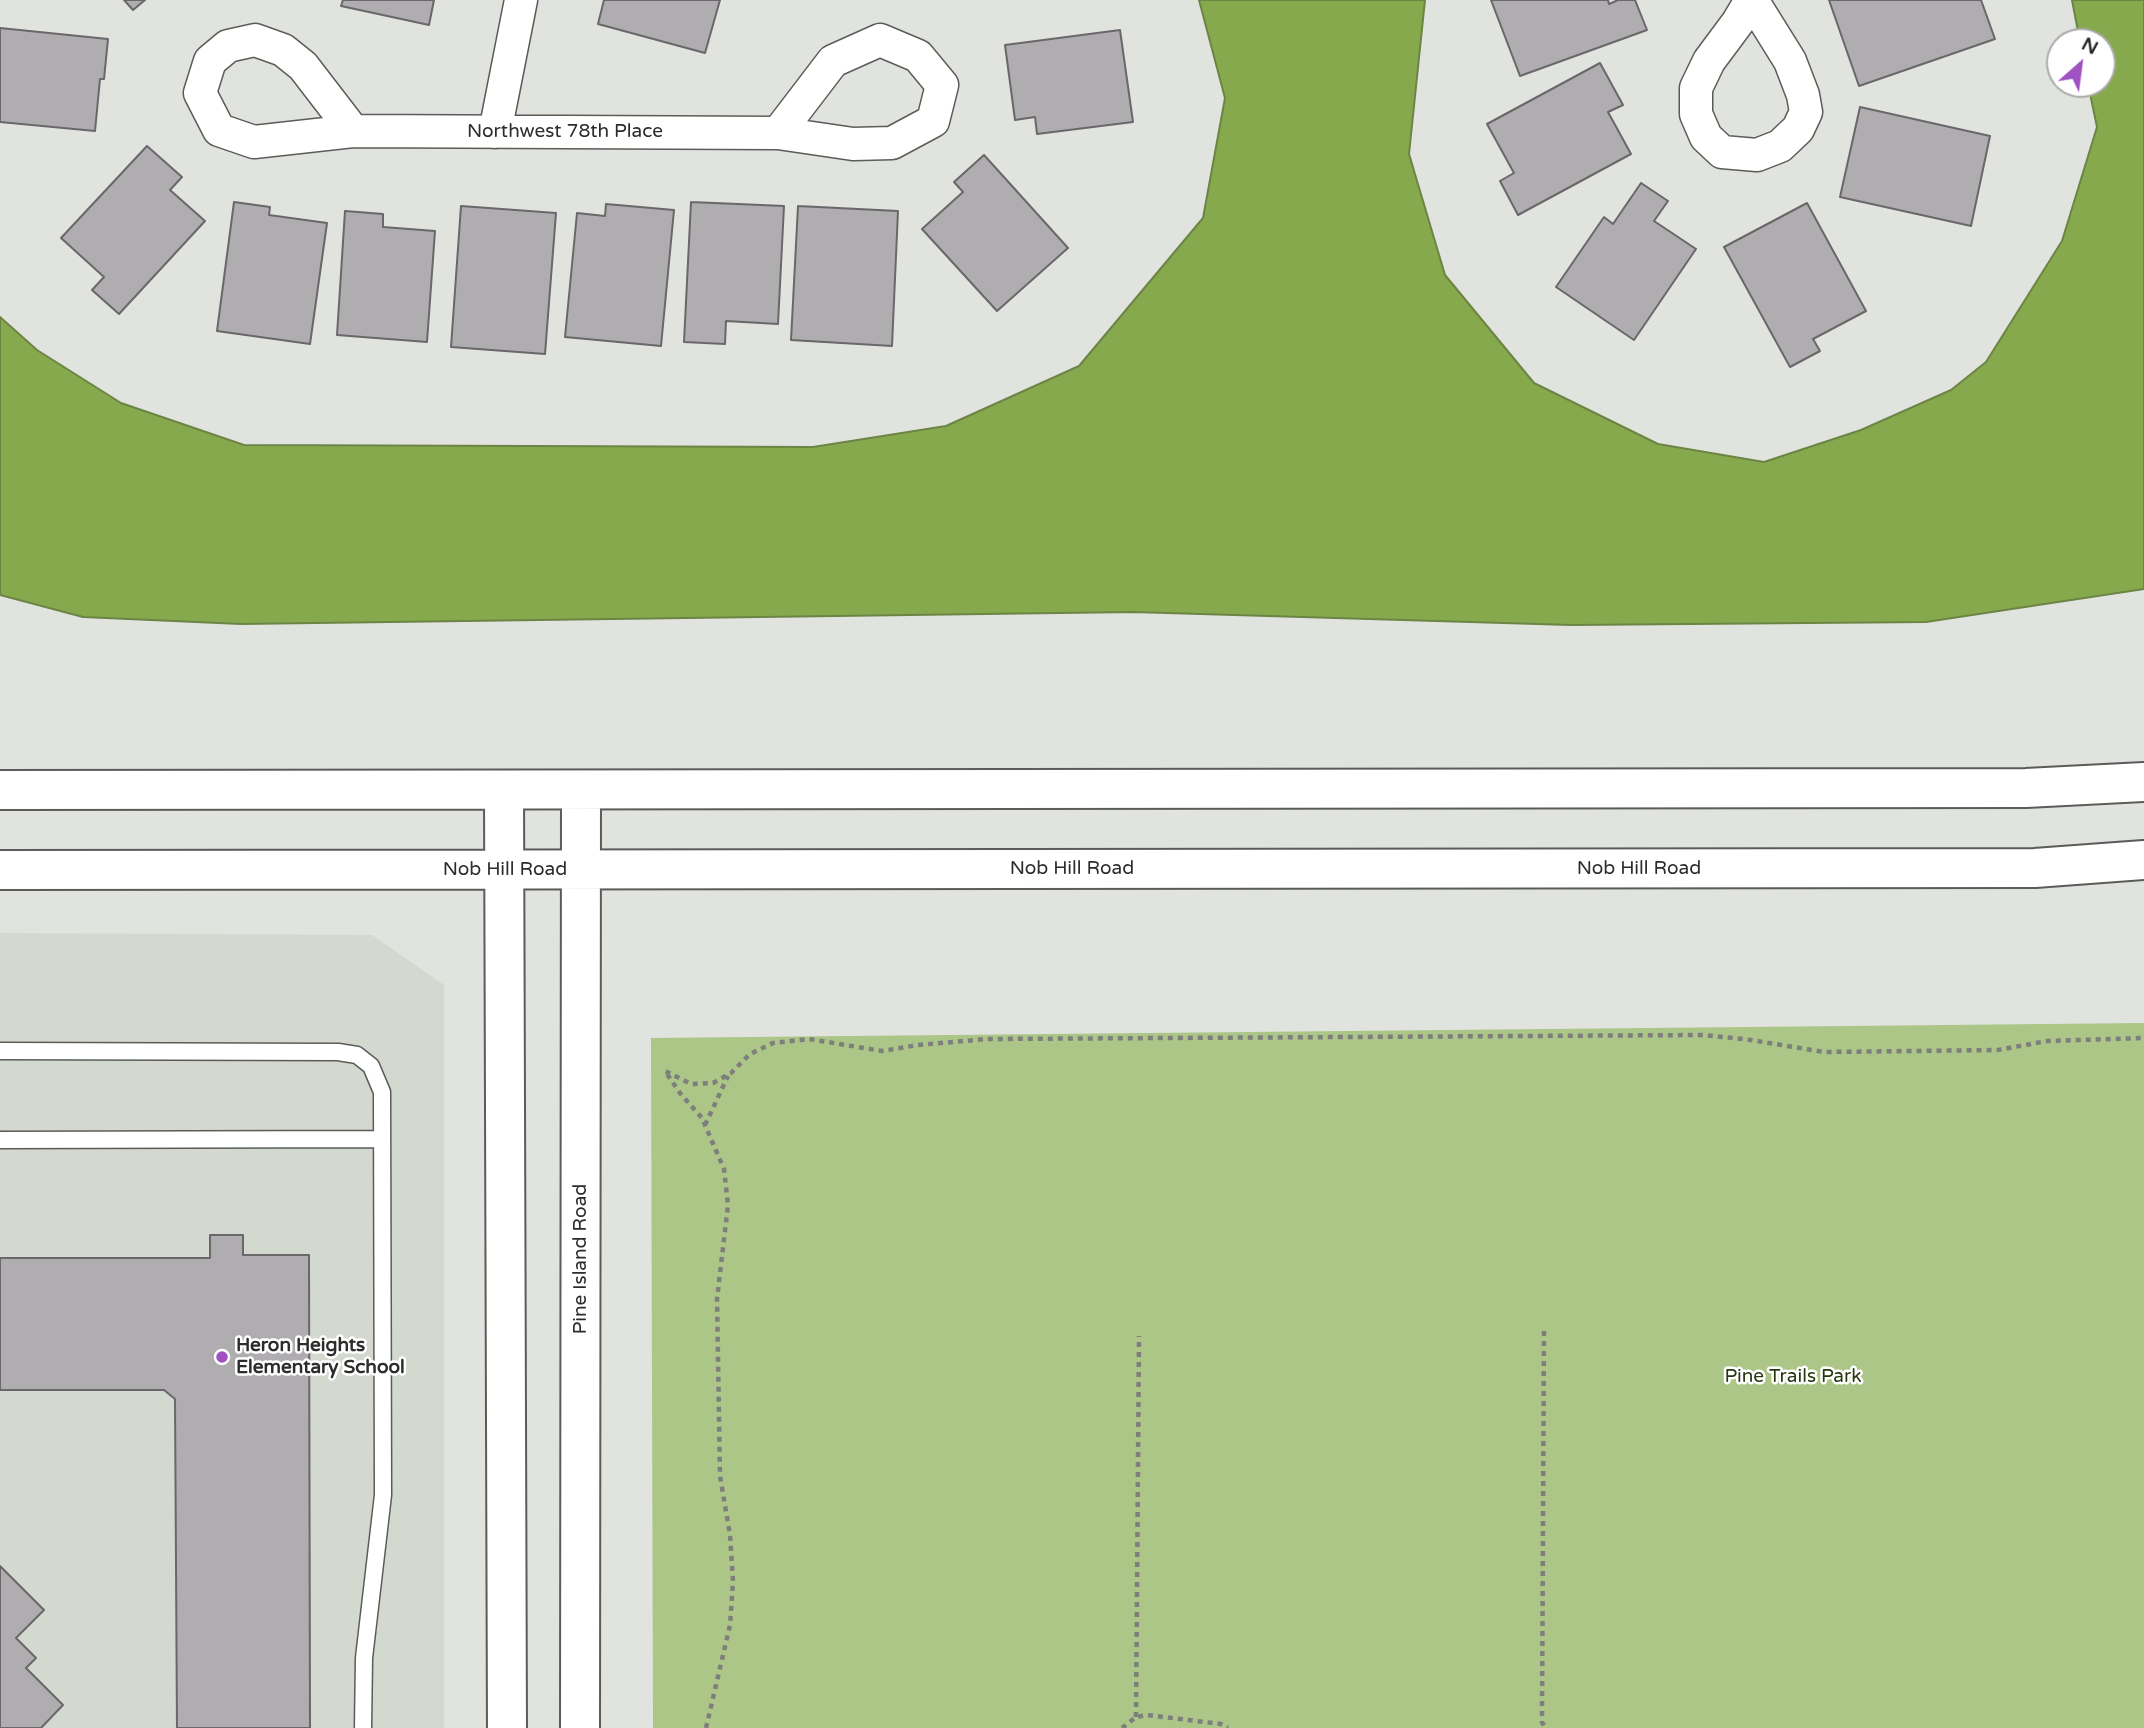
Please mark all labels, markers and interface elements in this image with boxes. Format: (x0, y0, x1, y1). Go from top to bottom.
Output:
north arrow (2046, 28, 2116, 98)
text: N (2078, 33, 2102, 60)
street label: Northwest 78th Place (467, 121, 663, 143)
street label: Nob Hill Road (1010, 858, 1134, 880)
street label: Nob Hill Road (1577, 858, 1701, 880)
street label: Nob Hill Road (443, 859, 567, 881)
street label: Pine Island Road (570, 1184, 592, 1334)
place label: Heron Heights Elementary School (236, 1335, 405, 1379)
marker: Heron Heights Elementary School (214, 1349, 230, 1365)
park label: Pine Trails Park (1724, 1366, 1862, 1388)

